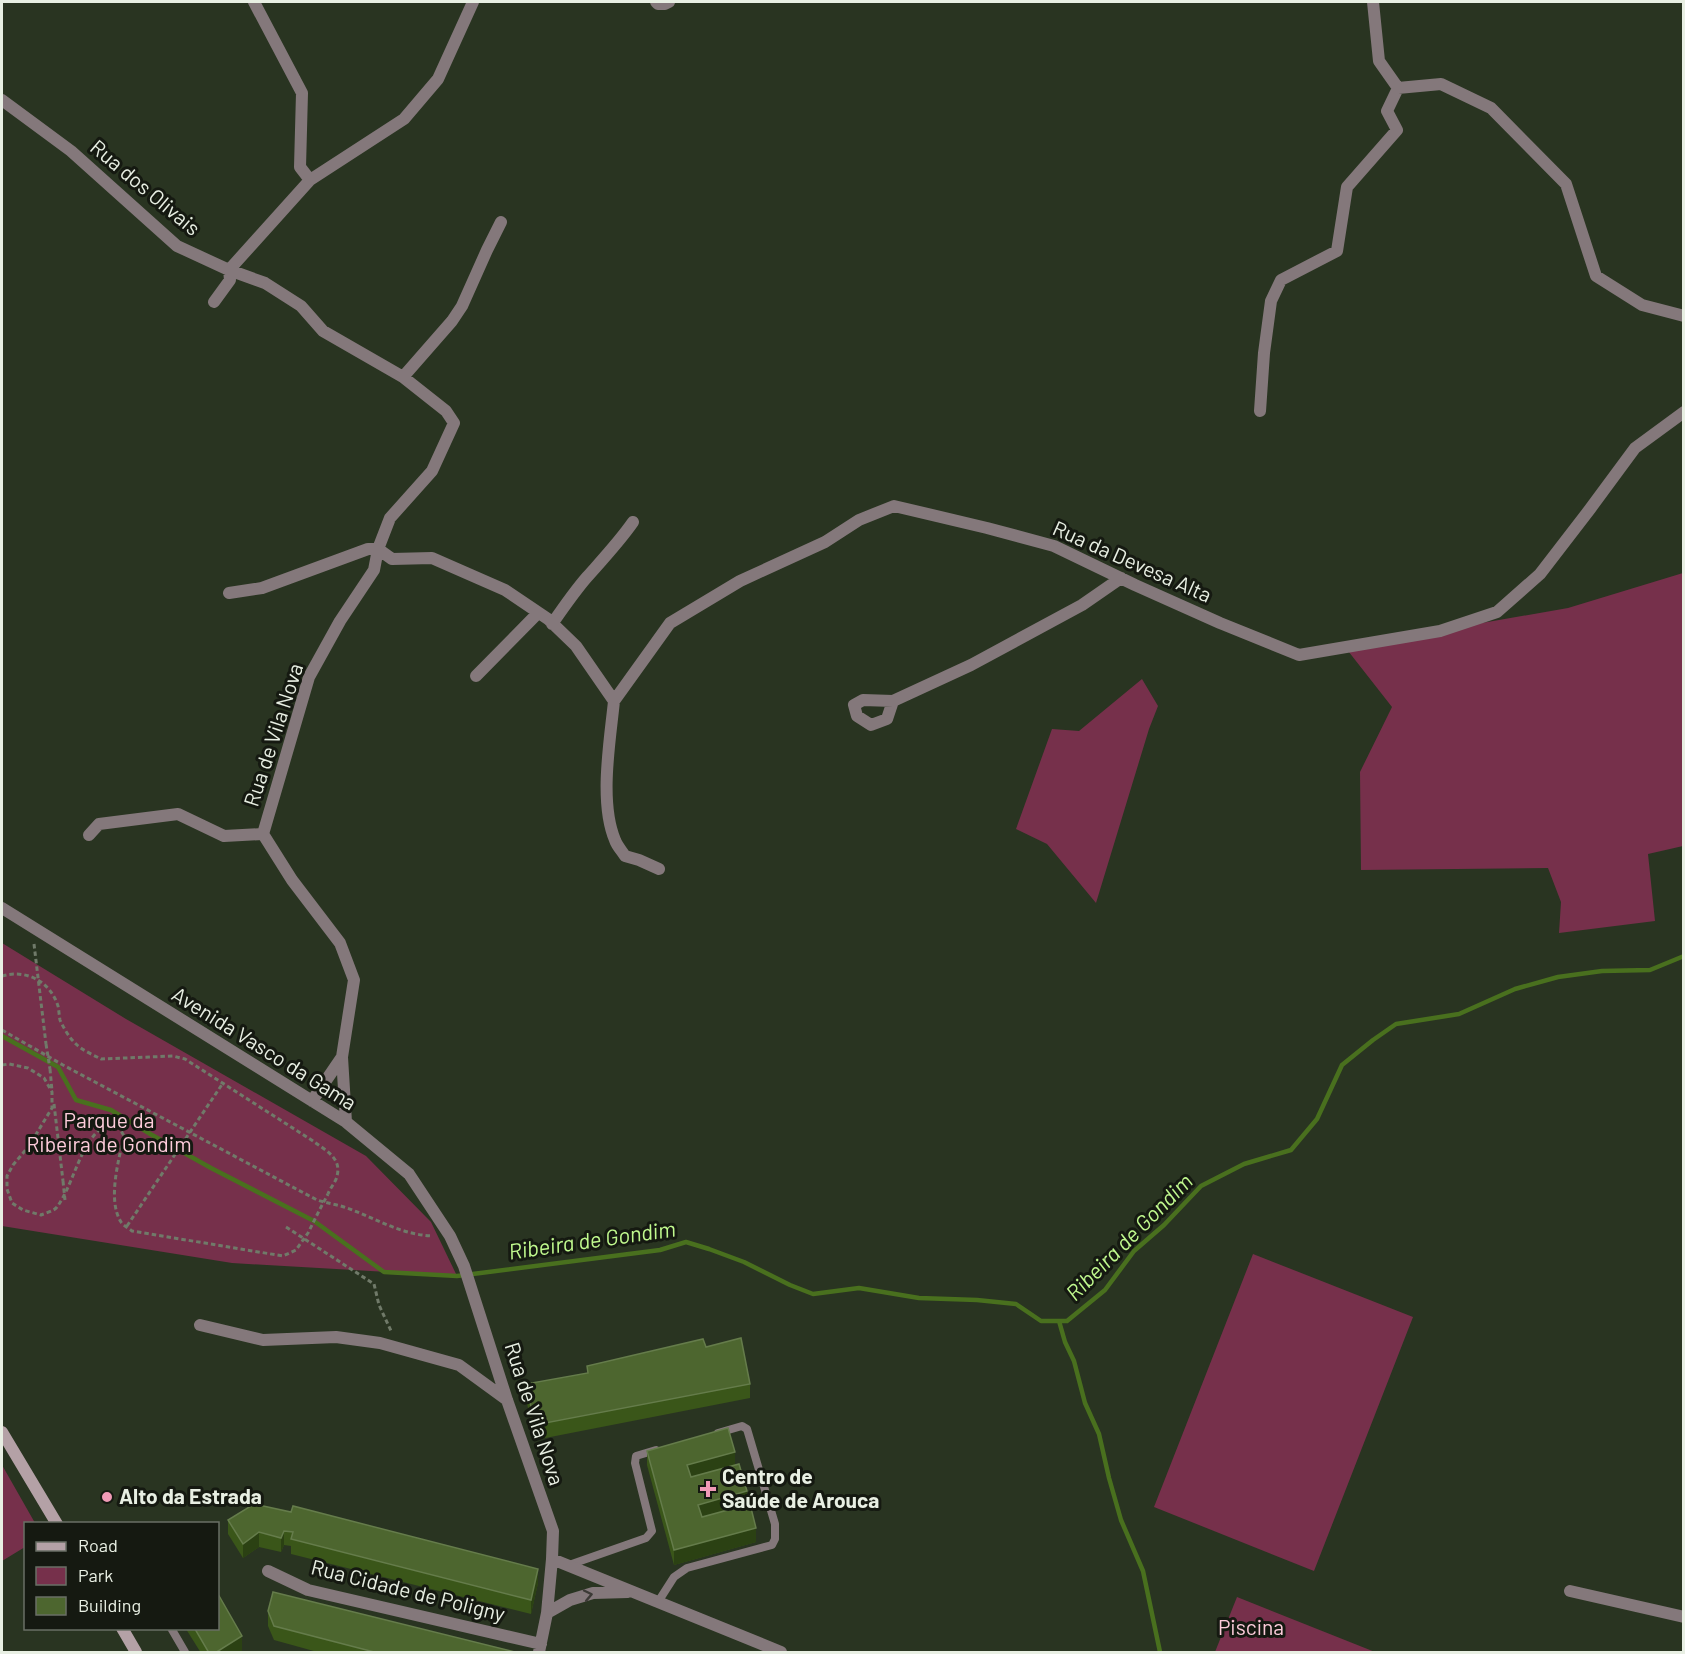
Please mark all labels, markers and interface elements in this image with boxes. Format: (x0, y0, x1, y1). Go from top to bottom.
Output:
street label: Rua dos Olivais (86, 134, 206, 240)
street label: Rua da Devesa Alta (1049, 514, 1216, 607)
street label: Rua de Vila Nova (238, 660, 307, 809)
street label: Avenida Vasco da Gama (168, 981, 362, 1115)
park label: Parque da Ribeira de Gondim (26, 1107, 192, 1156)
water label: Ribeira de Gondim (1060, 1168, 1197, 1305)
water label: Ribeira de Gondim (507, 1214, 677, 1264)
street label: Rua de Vila Nova (501, 1339, 570, 1488)
place label: Centro de Saúde de Arouca (722, 1463, 879, 1512)
marker: Centro de Saúde de Arouca (699, 1480, 717, 1498)
place label: Alto da Estrada (119, 1483, 262, 1508)
marker: Alto da Estrada (100, 1490, 114, 1504)
legend (24, 1522, 219, 1630)
text: Road (78, 1534, 118, 1556)
street label: Rua Cidade de Poligny (309, 1553, 508, 1626)
text: Park (78, 1564, 113, 1586)
one-way arrow (583, 1590, 593, 1603)
text: Building (78, 1594, 141, 1616)
park label: Piscina (1218, 1614, 1284, 1639)

